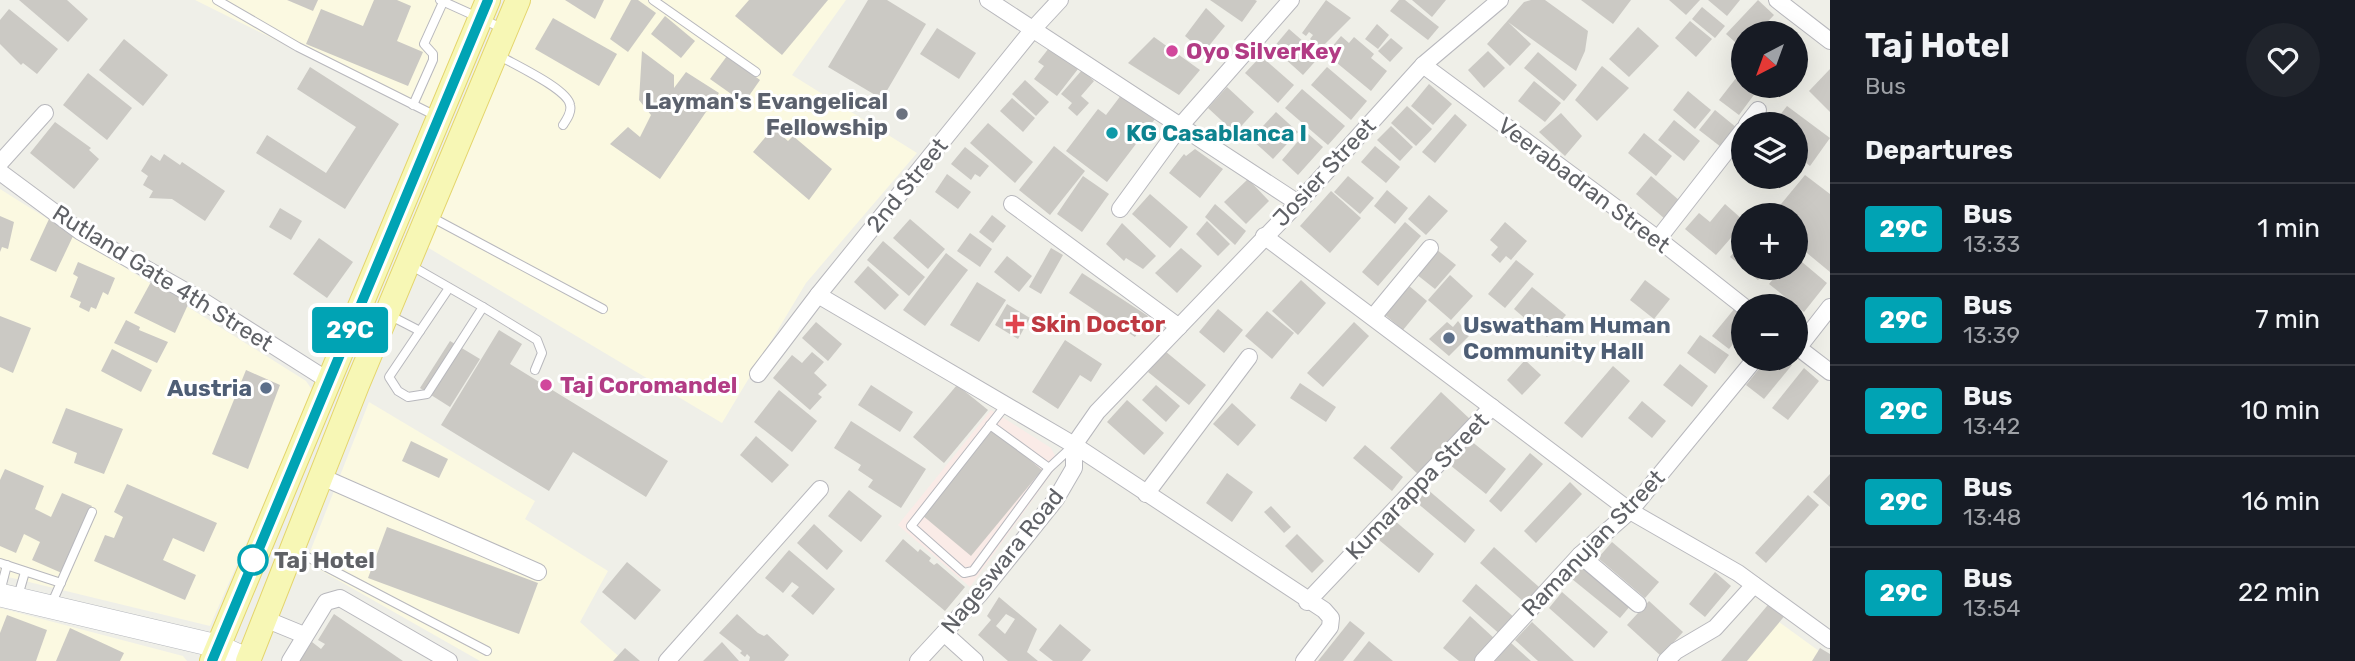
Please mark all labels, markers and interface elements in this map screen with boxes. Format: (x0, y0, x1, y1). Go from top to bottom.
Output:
north arrow (1731, 21, 1808, 98)
map controls (1731, 21, 1808, 371)
button: heart (2246, 23, 2320, 97)
text: Taj Hotel (1865, 26, 2010, 65)
place label: Oyo SilverKey (1186, 37, 1342, 65)
marker: Oyo SilverKey (1164, 43, 1180, 59)
text: Bus (1865, 72, 1906, 100)
place label: Layman's Evangelical Fellowship (644, 87, 888, 141)
marker: Layman's Evangelical Fellowship (894, 106, 910, 122)
street label: Veerabadran Street (1492, 111, 1676, 259)
street label: Josier Street (1267, 112, 1381, 232)
button: layers (1731, 112, 1808, 189)
place label: KG Casablanca I (1126, 119, 1307, 147)
marker: KG Casablanca I (1104, 125, 1120, 141)
street label: 2nd Street (860, 132, 954, 238)
text: Departures (1865, 135, 2013, 166)
street label: Rutland Gate 4th Street (48, 199, 278, 357)
text: Bus (1963, 199, 2012, 230)
button: + (1731, 203, 1808, 280)
text: 1 min (2257, 213, 2320, 244)
text: 29C (1880, 215, 1927, 243)
text: 13:33 (1963, 230, 2020, 258)
text: Bus (1963, 290, 2012, 321)
button: − (1731, 294, 1808, 371)
text: 7 min (2255, 304, 2320, 335)
text: 29C (1880, 306, 1927, 334)
line badge: 29C (310, 307, 390, 353)
place label: Skin Doctor (1031, 310, 1166, 338)
place label: Uswatham Human Community Hall (1463, 311, 1671, 365)
marker: Skin Doctor (1005, 314, 1025, 334)
text: 29C (326, 316, 374, 344)
text: 13:39 (1963, 321, 2020, 349)
marker: Uswatham Human Community Hall (1441, 330, 1457, 346)
place label: Taj Coromandel (560, 371, 737, 399)
place label: Austria (167, 374, 252, 402)
marker: Taj Coromandel (538, 377, 554, 393)
marker: Austria (258, 380, 274, 396)
text: Bus (1963, 381, 2012, 412)
text: 10 min (2241, 395, 2320, 426)
text: 29C (1880, 397, 1927, 425)
street label: Kumarappa Street (1340, 407, 1494, 565)
text: 13:42 (1963, 412, 2020, 440)
street label: Ramanujan Street (1516, 464, 1670, 622)
text: Bus (1963, 472, 2012, 503)
street label: Nageswara Road (935, 483, 1069, 639)
text: 16 min (2242, 486, 2320, 517)
text: 29C (1880, 488, 1927, 516)
text: 13:48 (1963, 503, 2021, 531)
marker: Taj Hotel (238, 545, 268, 575)
place label: Taj Hotel (274, 546, 375, 574)
text: Bus (1963, 563, 2012, 594)
text: 22 min (2238, 577, 2320, 608)
text: 29C (1880, 579, 1927, 607)
text: 13:54 (1963, 594, 2021, 622)

